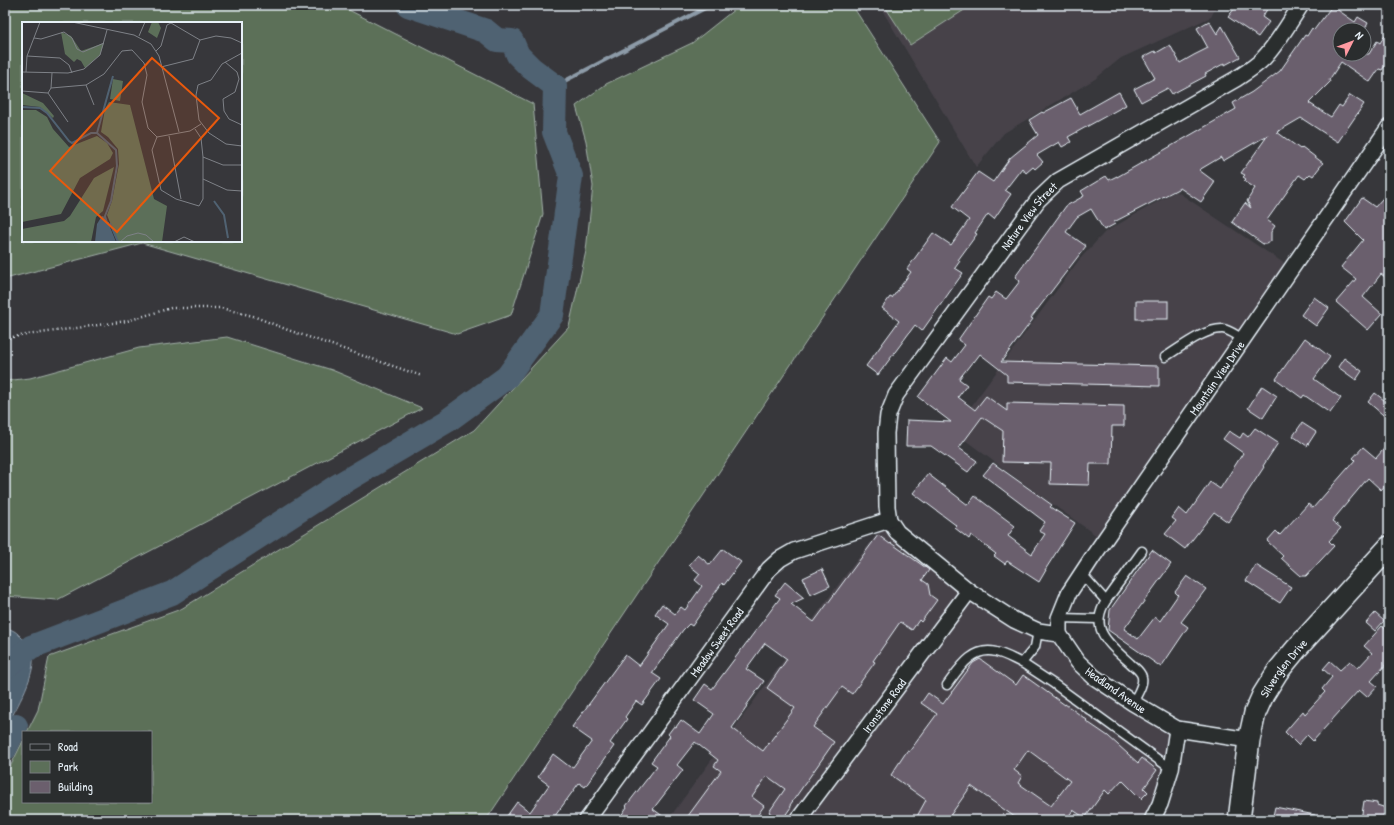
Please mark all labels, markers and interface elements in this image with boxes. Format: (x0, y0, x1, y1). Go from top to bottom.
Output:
inset map (22, 22, 242, 242)
north arrow (1332, 22, 1372, 62)
text: N (1352, 28, 1367, 42)
street label: Nature View Street (996, 177, 1061, 253)
street label: Mountain View Drive (1185, 337, 1248, 418)
street label: Meadow Sweet Road (685, 604, 747, 680)
street label: Silverglen Drive (1255, 634, 1311, 700)
street label: Headland Avenue (1082, 663, 1150, 717)
street label: Ironstone Road (858, 674, 910, 736)
legend (22, 731, 152, 803)
text: Road (58, 738, 78, 755)
text: Park (58, 758, 78, 775)
text: Building (58, 778, 93, 795)

